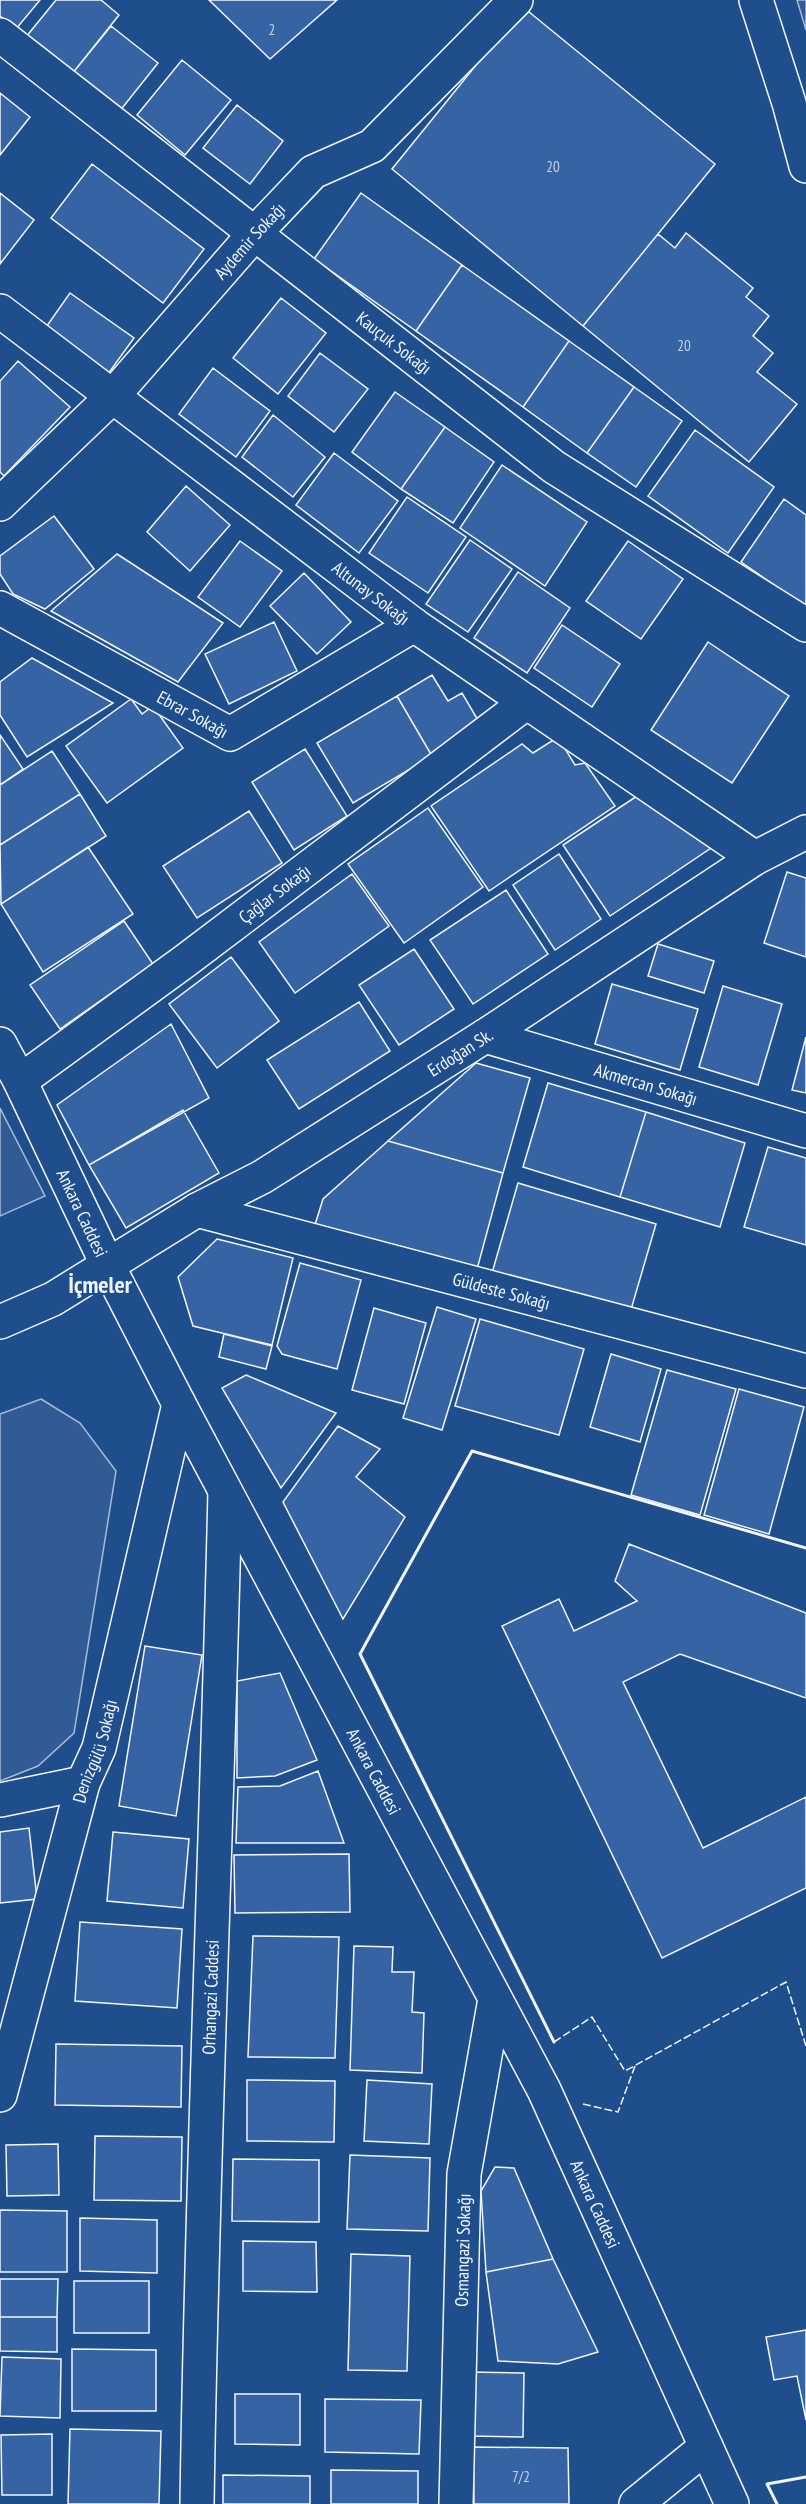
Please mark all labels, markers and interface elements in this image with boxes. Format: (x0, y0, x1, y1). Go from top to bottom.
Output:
house number: 2 (269, 20, 275, 39)
house number: 20 (546, 157, 560, 176)
street label: Aydemir Sokağı (209, 197, 290, 284)
street label: Kauçuk Sokağı (352, 306, 437, 379)
house number: 20 (677, 336, 691, 355)
street label: Altunay Sokağı (328, 556, 415, 630)
street label: Ebrar Sokağı (153, 685, 233, 742)
street label: Çağlar Sokağı (234, 859, 315, 928)
street label: Erdoğan Sk. (423, 1023, 497, 1081)
street label: Akmercan Sokağı (592, 1058, 700, 1110)
street label: Ankara Caddesi (52, 1165, 113, 1261)
street label: Güldeste Sokağı (450, 1267, 553, 1314)
district label: İçmeler (68, 1269, 133, 1300)
street label: Denizgülü Sokağı (67, 1697, 121, 1805)
street label: Ankara Caddesi (342, 1724, 407, 1818)
street label: Orhangazi Caddesi (197, 1939, 223, 2055)
street label: Ankara Caddesi (566, 2156, 626, 2252)
street label: Osmangazi Sokağı (449, 2193, 475, 2307)
house number: 7/2 (512, 2467, 530, 2486)

